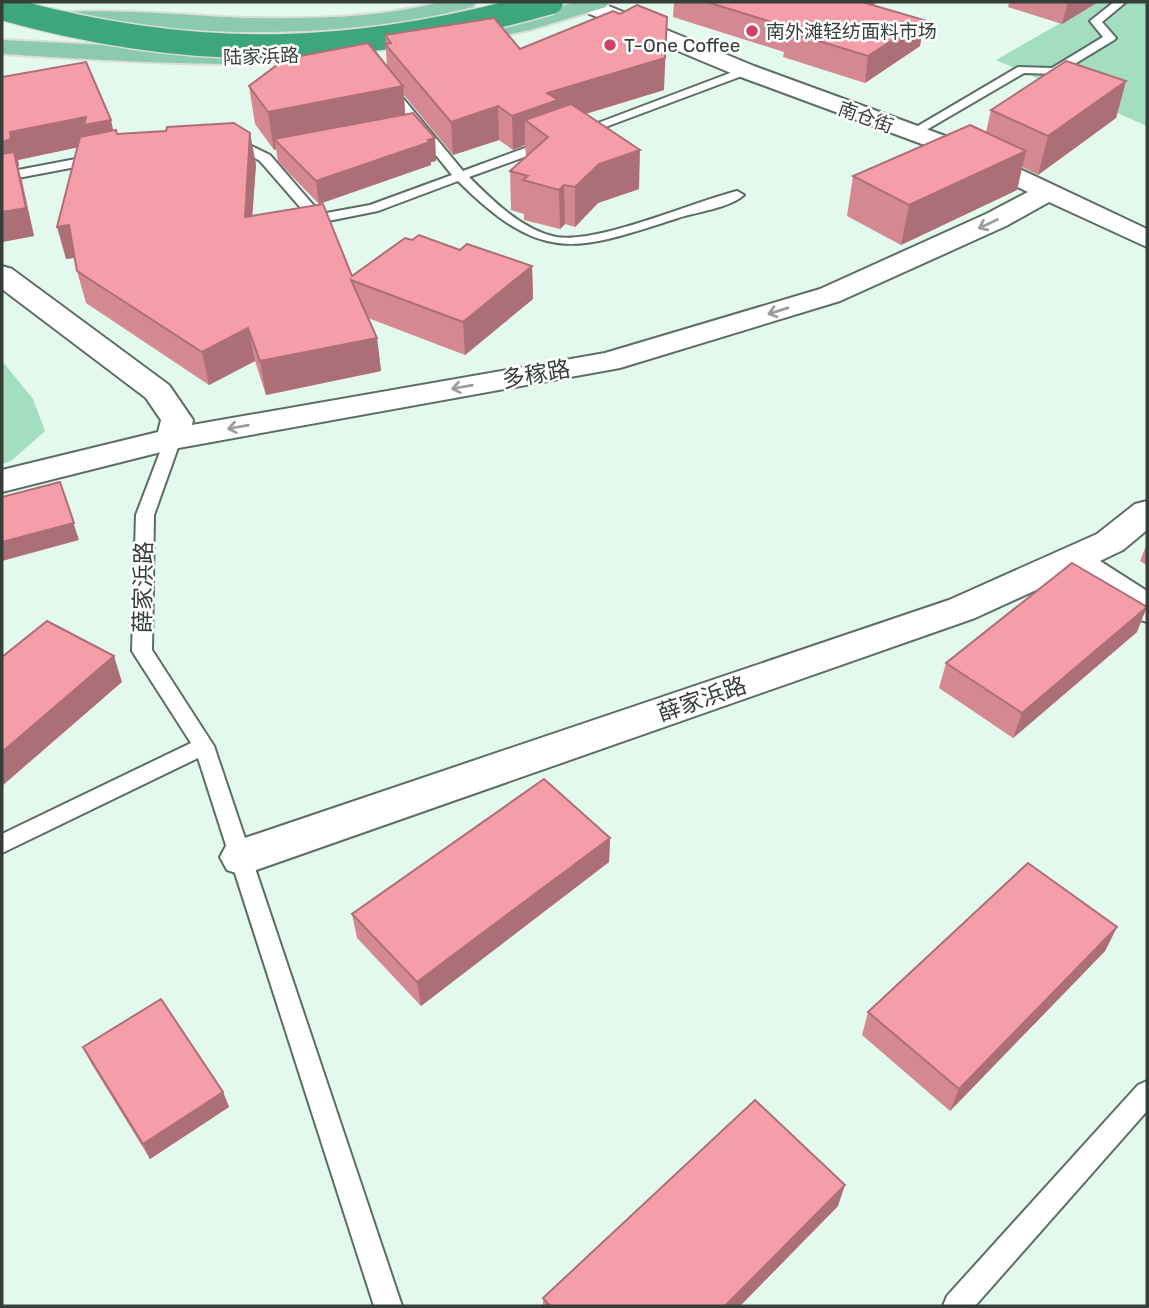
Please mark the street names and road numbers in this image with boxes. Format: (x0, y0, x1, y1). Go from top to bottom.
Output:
street label: 陆家浜路 (223, 44, 299, 69)
street label: 南仓街 (835, 97, 897, 138)
street label: 多稼路 (500, 354, 572, 394)
street label: 薛家浜路 (128, 541, 158, 633)
street label: 薛家浜路 (654, 671, 750, 727)

